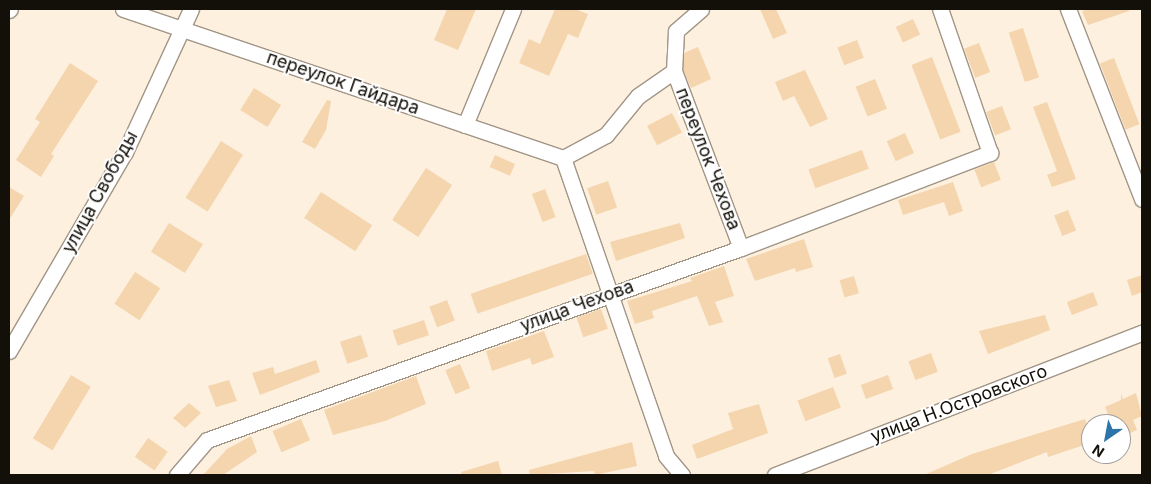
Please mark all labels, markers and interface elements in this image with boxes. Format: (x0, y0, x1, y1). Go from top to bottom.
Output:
street label: переулок Гайдара (264, 47, 422, 119)
street label: переулок Чехова (671, 85, 745, 233)
street label: улица Свободы (58, 127, 142, 257)
street label: улица Чехова (517, 275, 637, 337)
street label: улица Н.Островского (868, 360, 1050, 448)
north arrow (1081, 414, 1131, 464)
text: N (1089, 441, 1107, 461)

